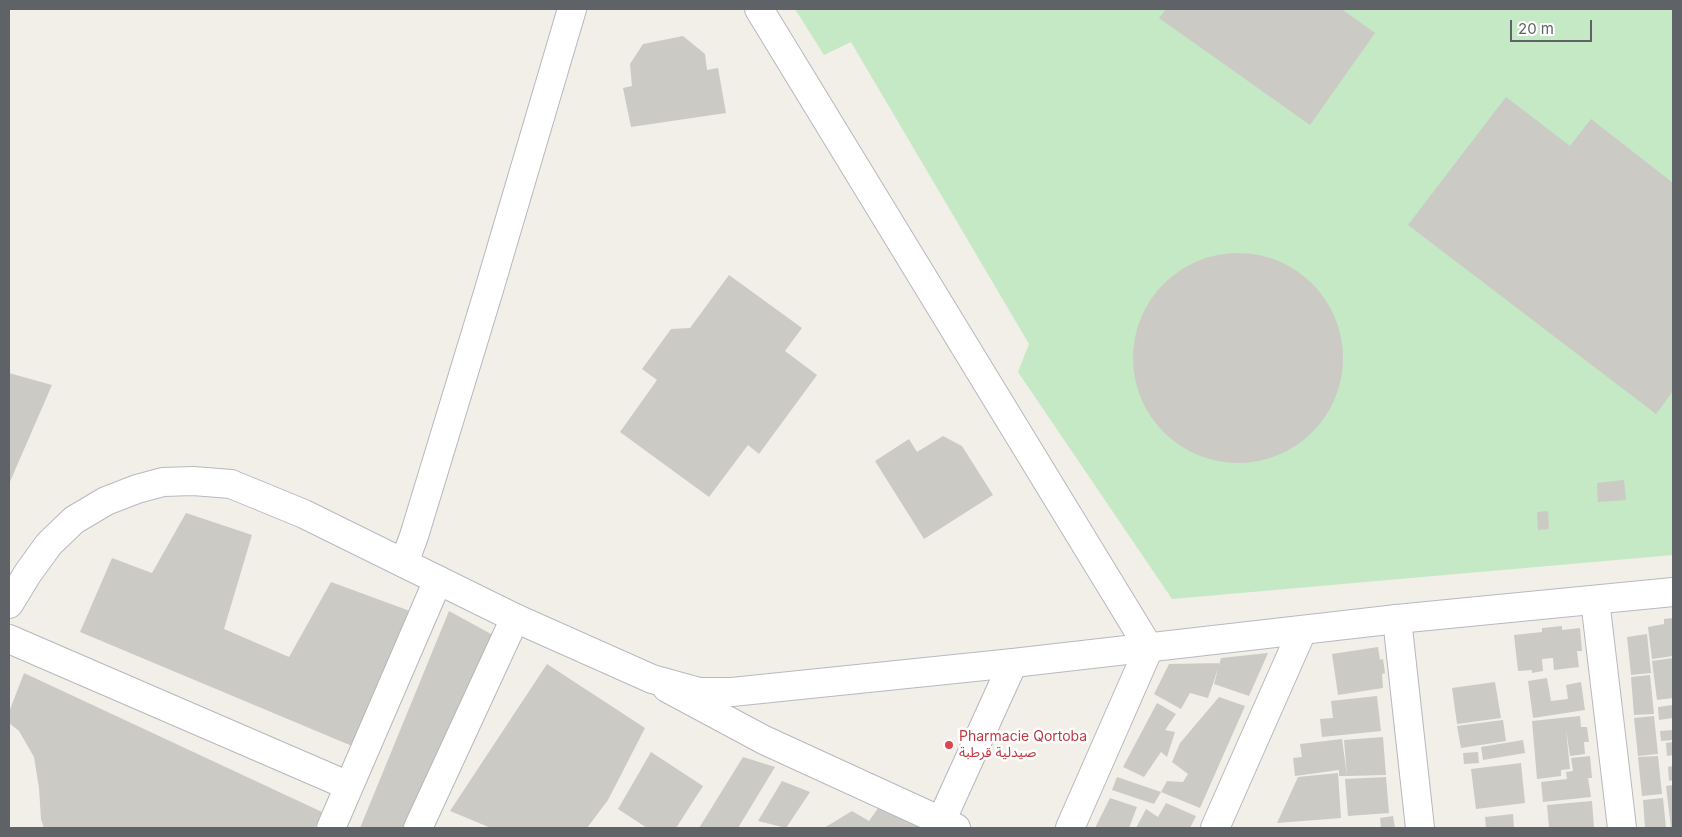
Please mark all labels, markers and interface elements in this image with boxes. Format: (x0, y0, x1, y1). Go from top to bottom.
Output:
scale bar (1512, 10, 1594, 42)
text: 20 m (1518, 19, 1554, 38)
place label: Pharmacie Qortoba صيدلية قرطبة (959, 729, 1087, 762)
marker: Pharmacie Qortoba صيدلية قرطبة (943, 739, 955, 751)

